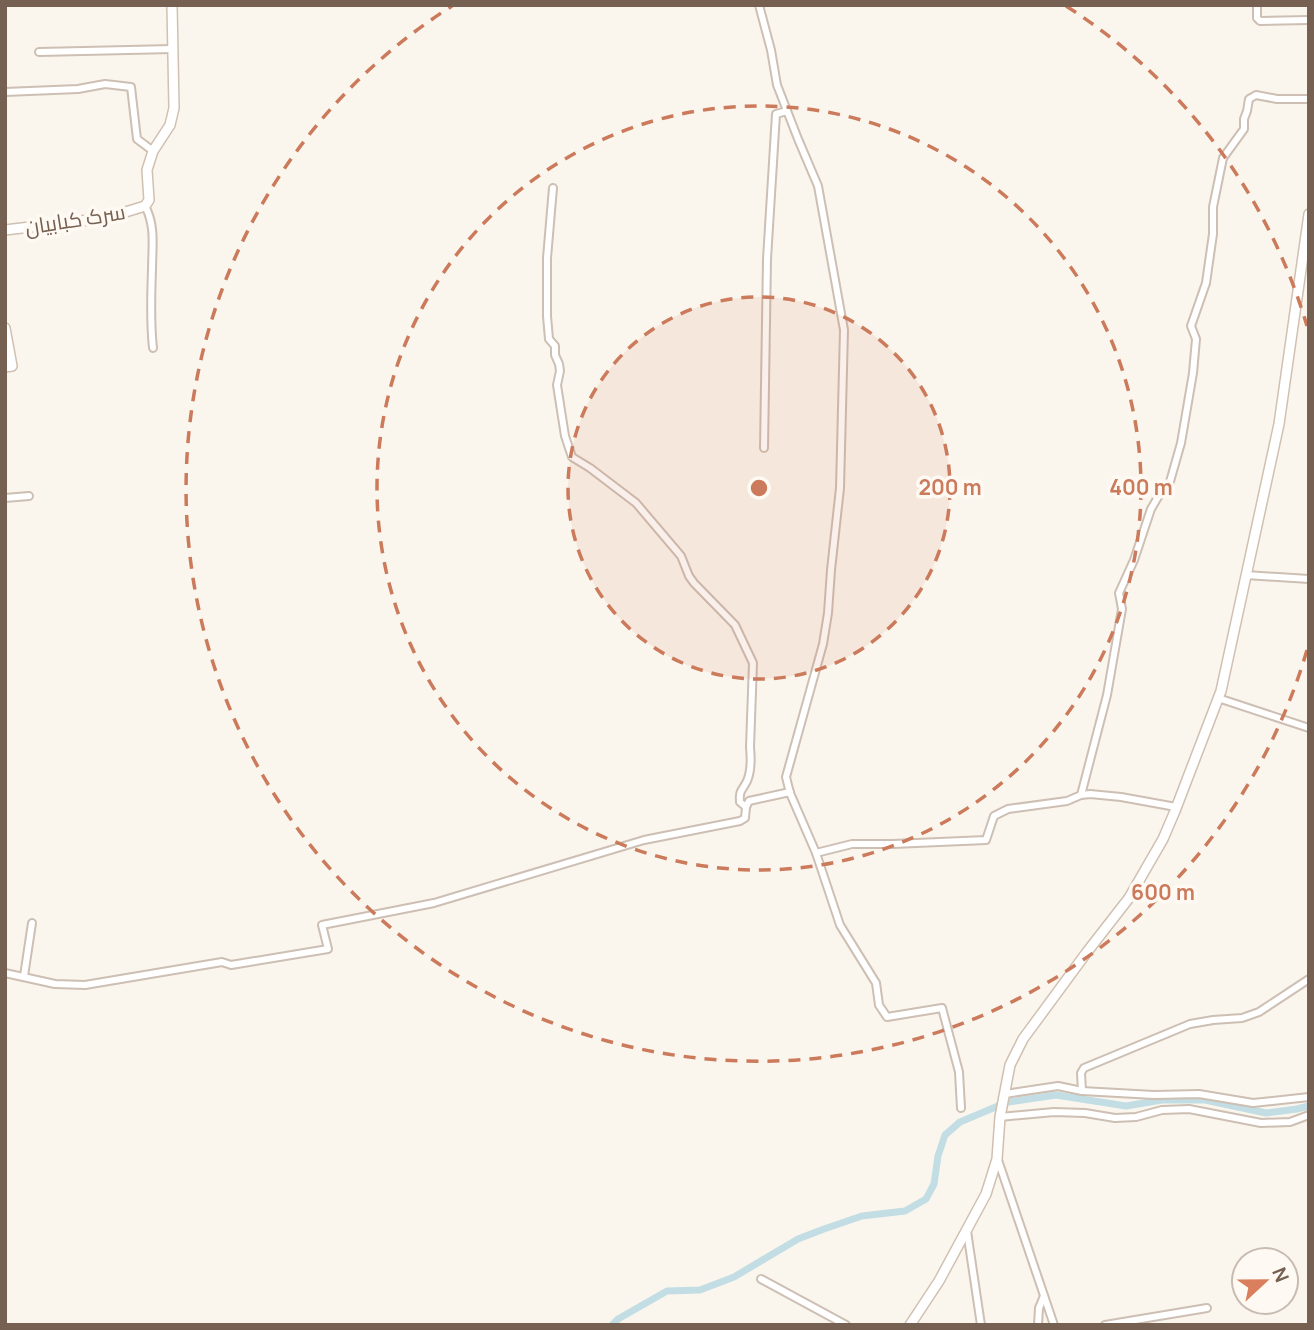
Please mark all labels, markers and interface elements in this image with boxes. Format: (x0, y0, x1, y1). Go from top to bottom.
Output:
street label: سرک کبابیان (23, 197, 127, 241)
text: 200 m (918, 473, 982, 501)
text: 400 m (1109, 473, 1173, 501)
centre of rings (747, 476, 771, 500)
text: 600 m (1131, 878, 1195, 906)
north arrow (1230, 1246, 1300, 1316)
text: N (1266, 1263, 1295, 1286)

